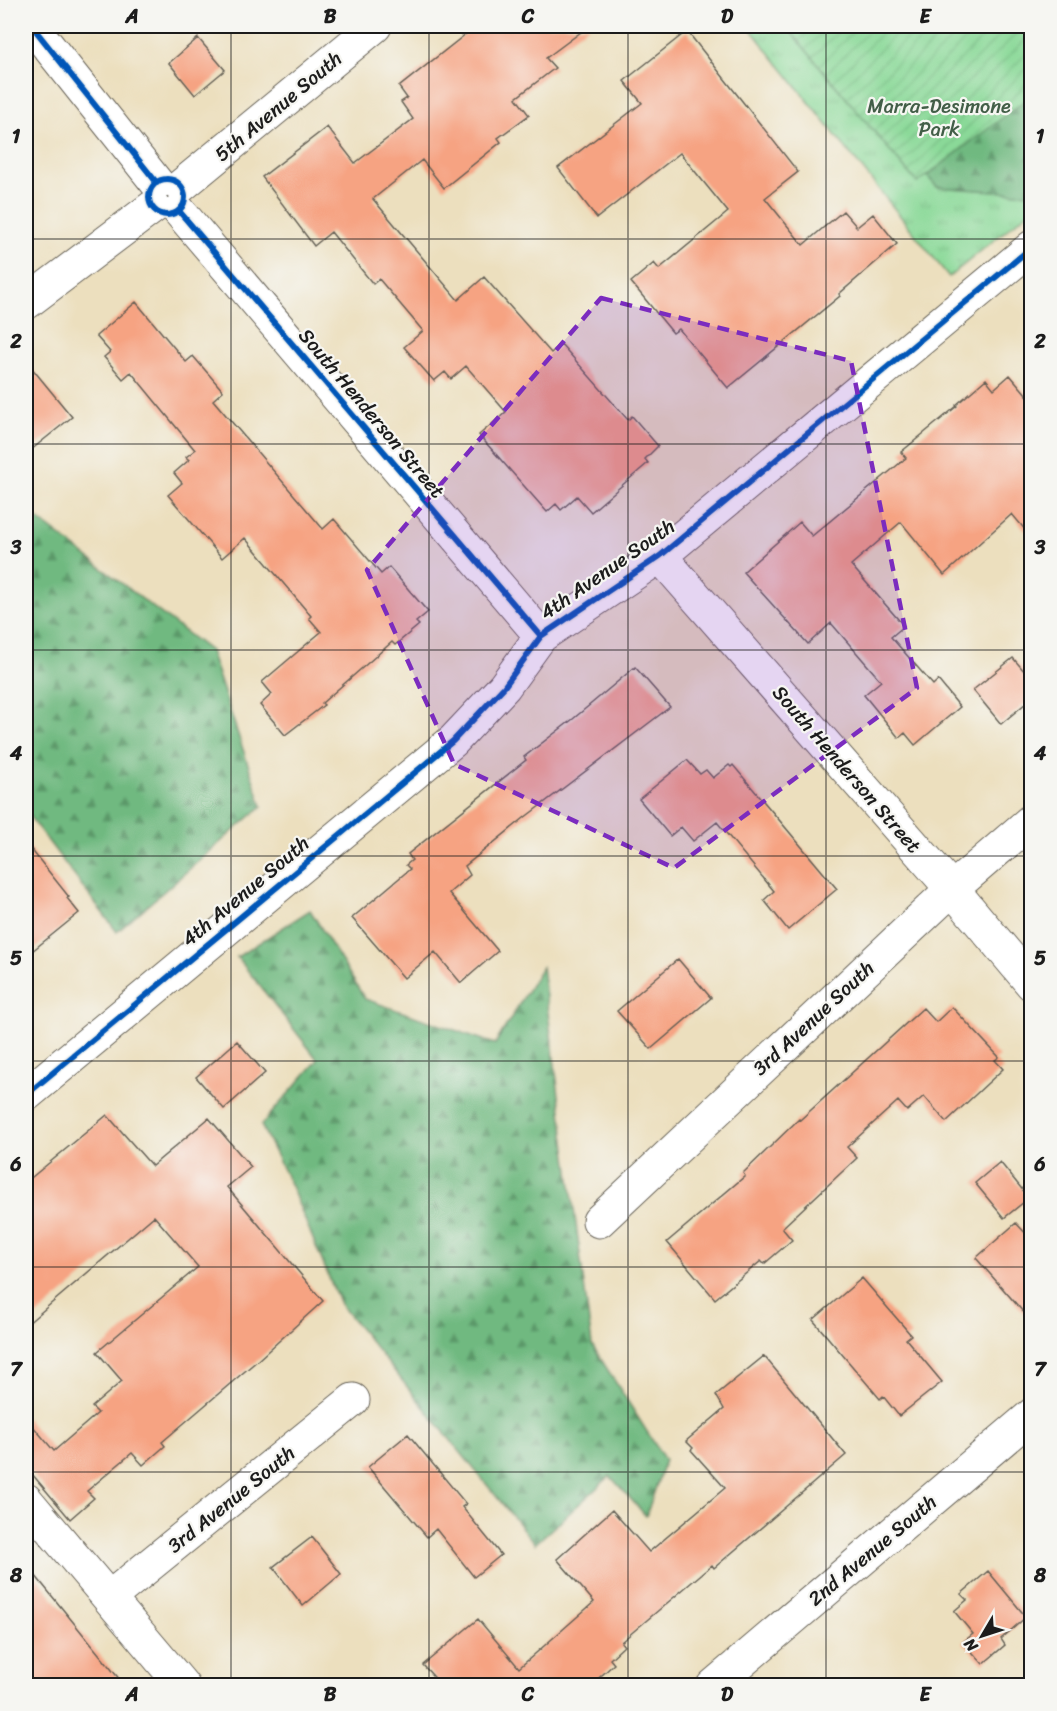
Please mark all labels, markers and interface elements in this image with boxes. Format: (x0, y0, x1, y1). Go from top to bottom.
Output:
text: A (124, 0, 139, 34)
text: B (324, 0, 337, 34)
text: C (521, 0, 535, 34)
text: D (721, 0, 734, 34)
text: E (919, 0, 932, 34)
street label: 5th Avenue South (206, 42, 350, 171)
park label: Marra-Desimone Park (867, 89, 1011, 147)
text: 1 (12, 119, 21, 154)
text: 1 (1036, 119, 1045, 154)
street label: South Henderson Street (289, 320, 454, 507)
text: 2 (9, 324, 22, 359)
text: 2 (1033, 324, 1046, 359)
street label: 4th Avenue South (532, 510, 682, 629)
text: 3 (10, 530, 22, 565)
text: 3 (1034, 530, 1046, 565)
street label: South Henderson Street (763, 677, 930, 862)
text: 4 (9, 736, 23, 771)
text: 4 (1033, 736, 1047, 771)
street label: 4th Avenue South (173, 827, 317, 956)
text: 5 (10, 941, 22, 976)
text: 5 (1034, 941, 1046, 976)
street label: 3rd Avenue South (744, 952, 883, 1085)
text: 6 (9, 1147, 22, 1182)
text: 6 (1033, 1147, 1046, 1182)
text: 7 (10, 1352, 23, 1387)
text: 7 (1034, 1352, 1047, 1387)
street label: 3rd Avenue South (159, 1437, 303, 1562)
street label: 2nd Avenue South (800, 1486, 945, 1615)
text: 8 (9, 1558, 23, 1593)
text: 8 (1033, 1558, 1047, 1593)
north arrow (952, 1606, 1012, 1666)
text: N (955, 1631, 986, 1659)
text: A (124, 1677, 139, 1711)
text: B (324, 1677, 337, 1711)
text: C (521, 1677, 535, 1711)
text: D (721, 1677, 734, 1711)
text: E (919, 1677, 932, 1711)

